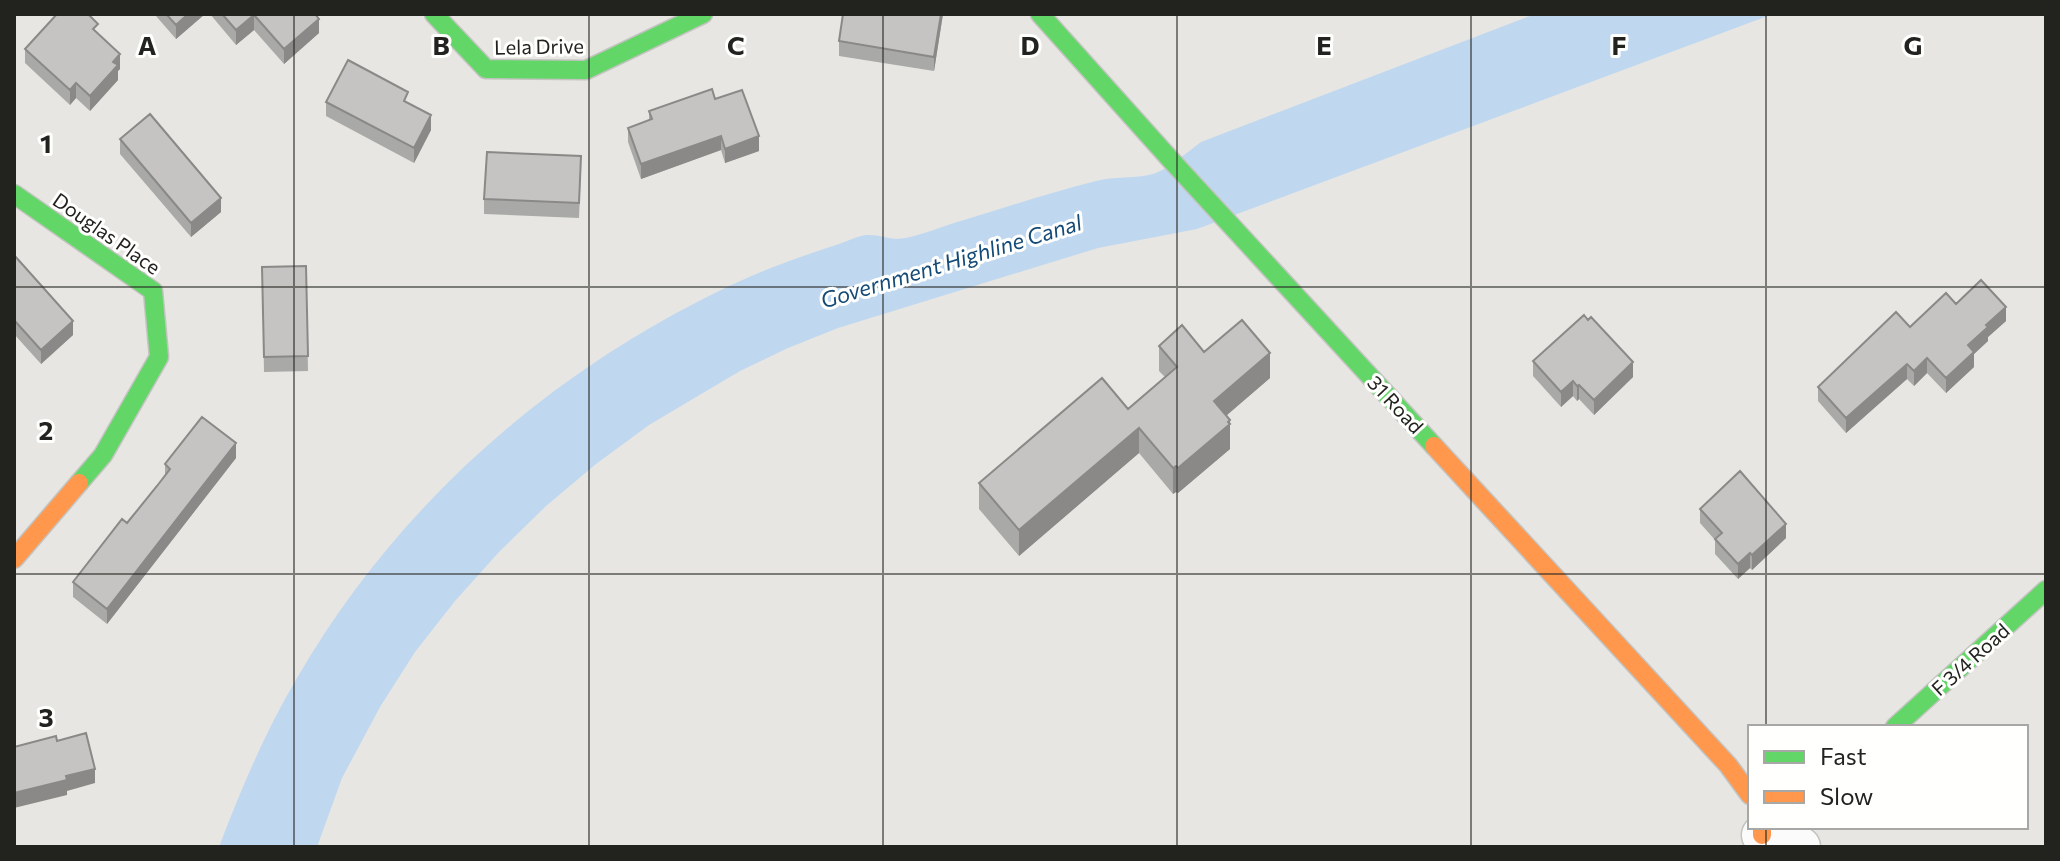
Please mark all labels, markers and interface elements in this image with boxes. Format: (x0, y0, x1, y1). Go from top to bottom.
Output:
text: A (138, 29, 157, 60)
text: B (432, 29, 450, 60)
text: C (727, 29, 745, 60)
text: D (1020, 29, 1040, 60)
text: E (1316, 29, 1332, 60)
text: F (1611, 29, 1627, 60)
text: G (1904, 29, 1922, 60)
street label: Lela Drive (494, 33, 584, 59)
text: 1 (40, 127, 52, 158)
street label: Douglas Place (49, 187, 165, 279)
water label: Government Highline Canal (817, 208, 1085, 314)
street label: 31 Road (1363, 370, 1429, 438)
text: 2 (39, 414, 53, 445)
street label: F 3/4 Road (1926, 618, 2014, 700)
text: 3 (38, 701, 54, 732)
legend (1748, 725, 2028, 829)
text: Fast (1820, 741, 1867, 770)
text: Slow (1820, 781, 1873, 810)

